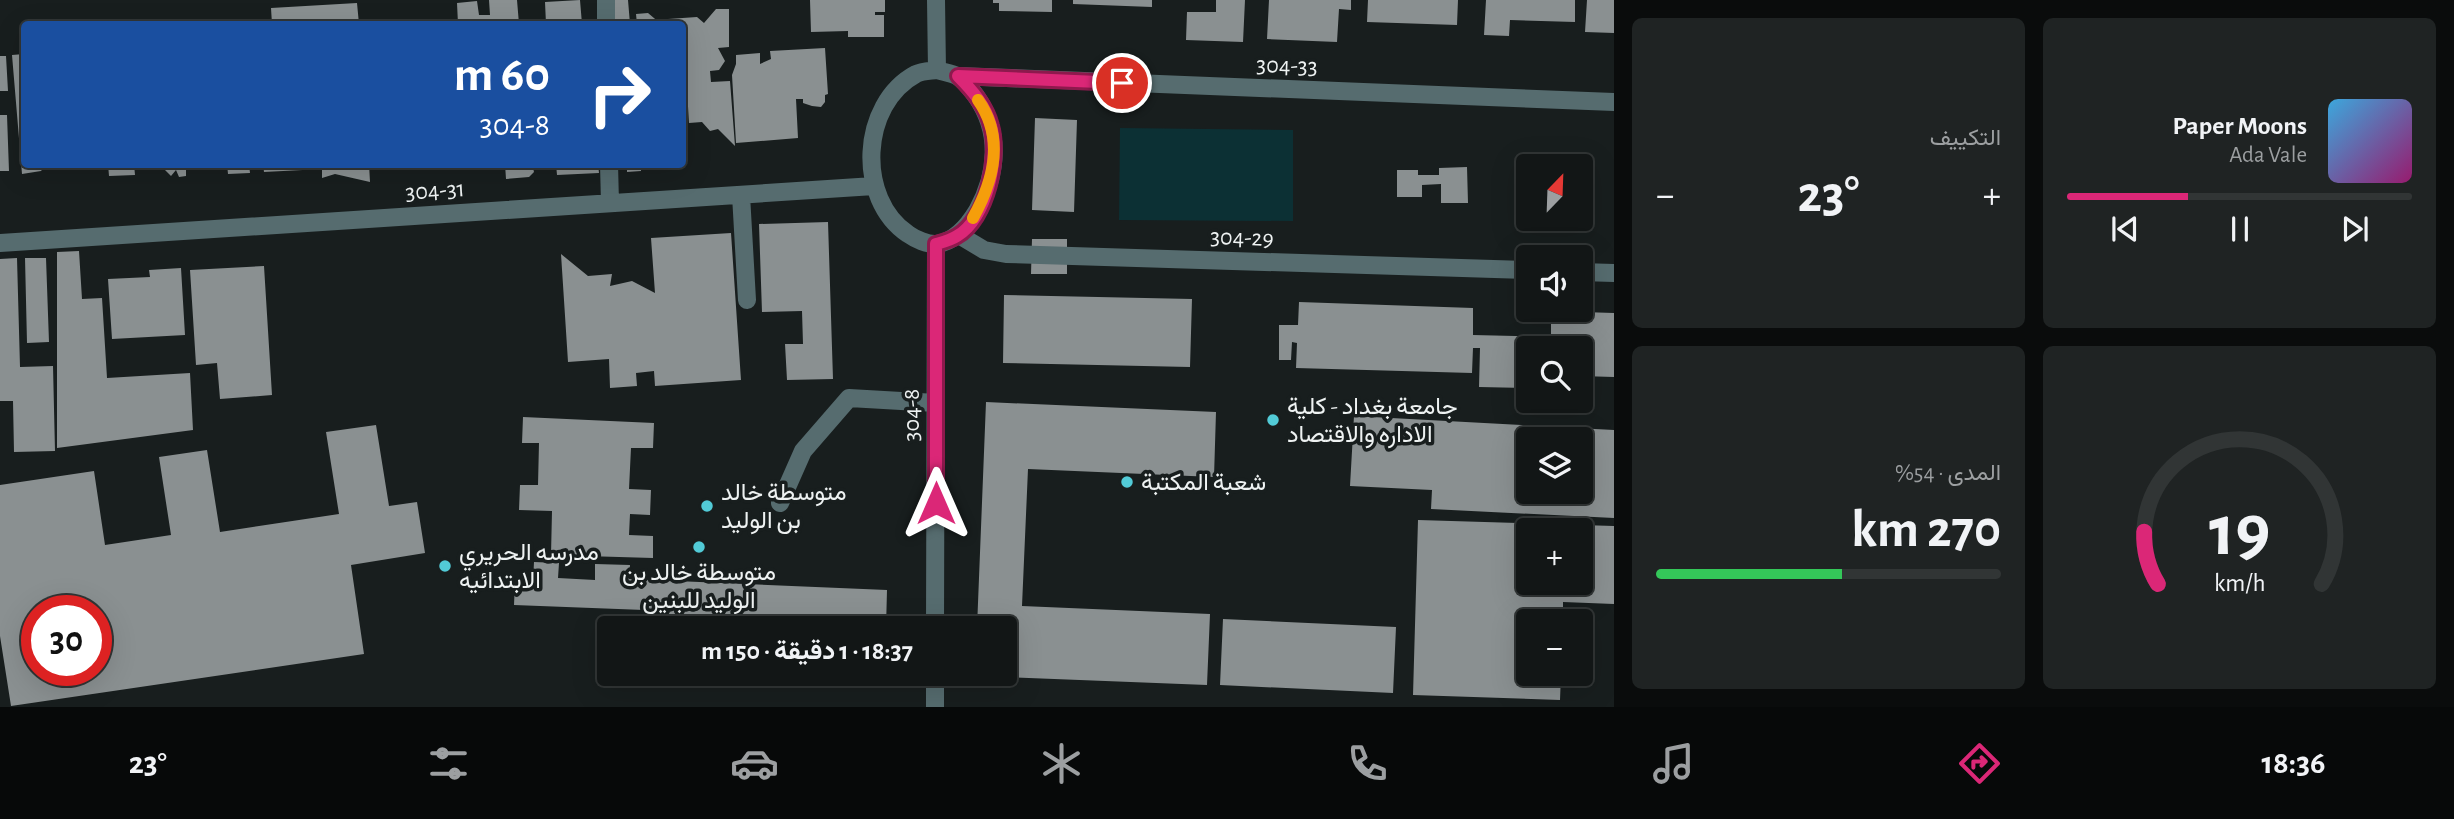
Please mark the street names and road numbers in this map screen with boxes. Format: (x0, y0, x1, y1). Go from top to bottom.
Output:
street label: 304-33 (1256, 53, 1318, 79)
street label: 304-31 (404, 177, 466, 205)
street label: 304-29 (1210, 225, 1274, 251)
street label: 304-8 (900, 389, 924, 441)

